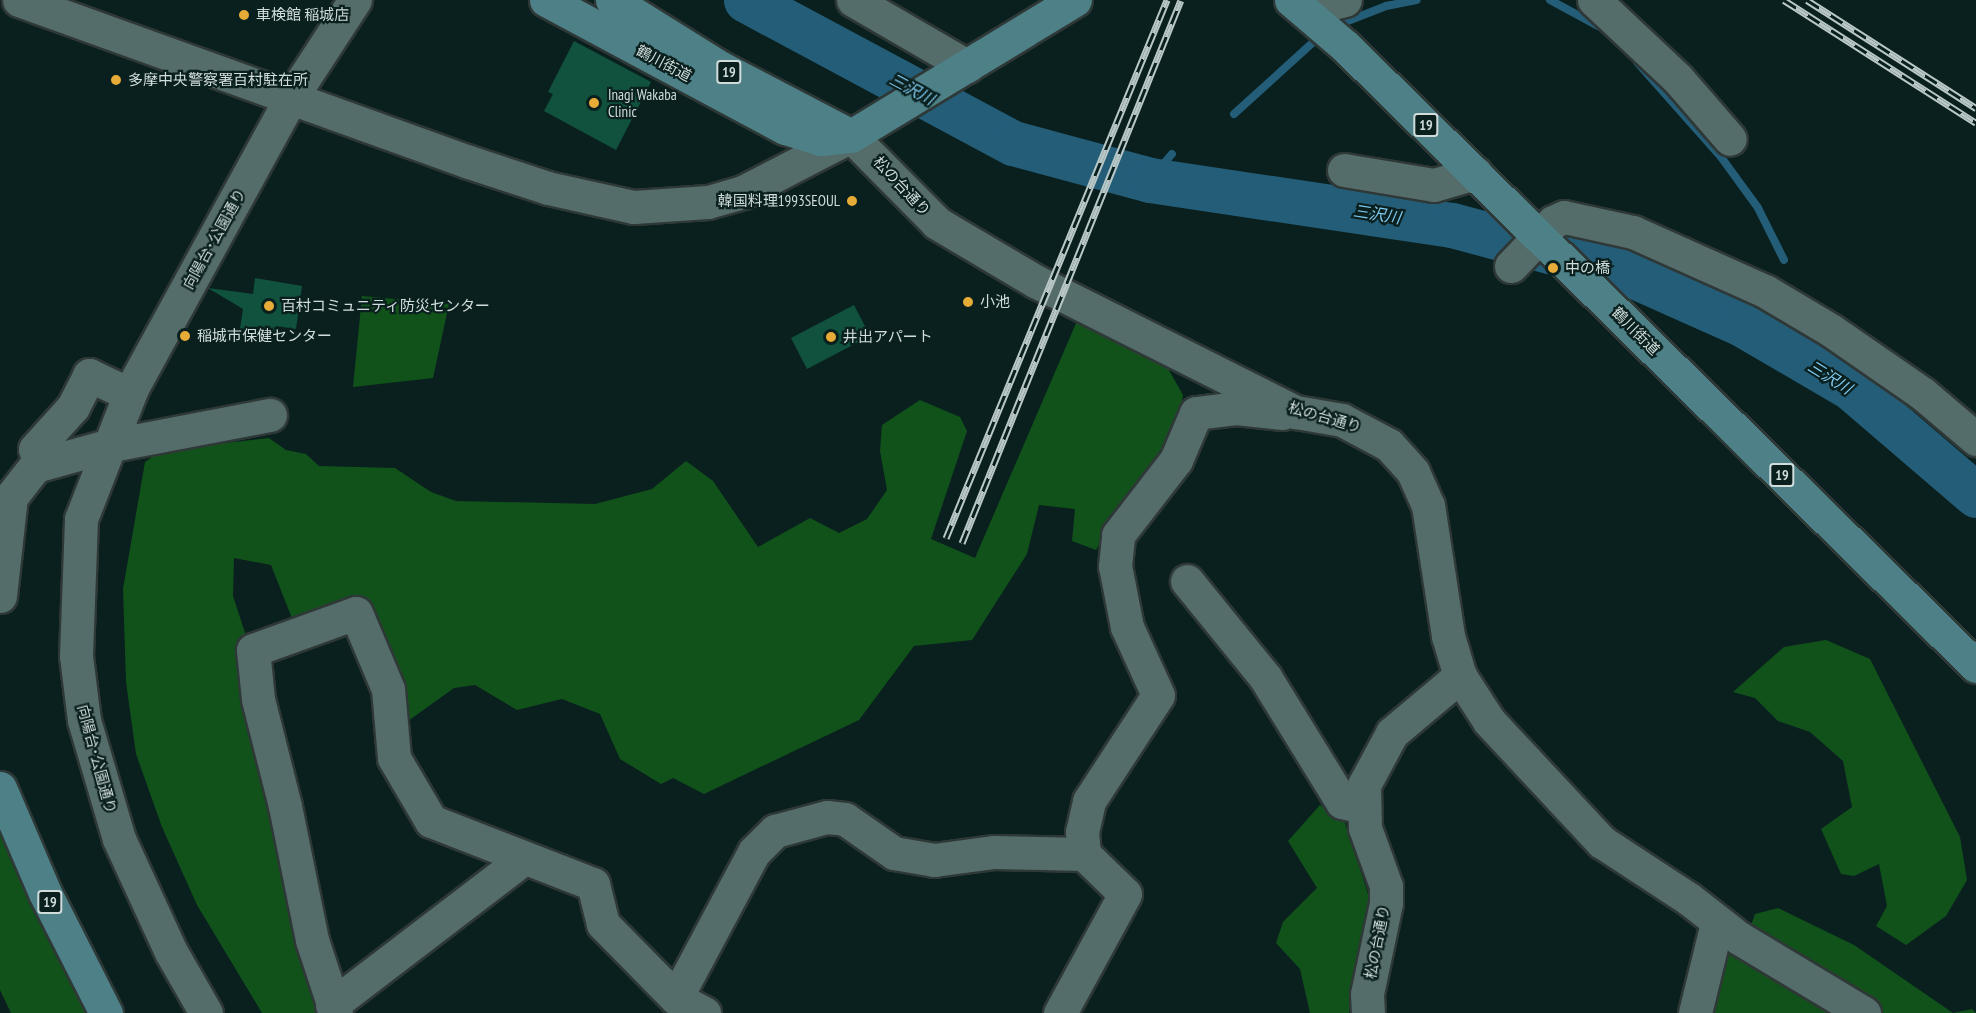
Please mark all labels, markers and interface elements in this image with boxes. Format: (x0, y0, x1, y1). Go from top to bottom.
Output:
place label: 車検館 稲城店 (256, 6, 349, 24)
marker: 車検館 稲城店 (237, 8, 251, 22)
street label: 鶴川街道 (633, 41, 695, 85)
road number: 19 (716, 61, 742, 83)
water label: 三沢川 (886, 69, 938, 109)
place label: 多摩中央警察署百村駐在所 (128, 71, 308, 89)
marker: 多摩中央警察署百村駐在所 (109, 73, 123, 87)
place label: Inagi Wakaba Clinic (608, 85, 677, 120)
marker: Inagi Wakaba Clinic (585, 94, 603, 112)
road number: 19 (1412, 114, 1440, 136)
street label: 松の台通り (870, 152, 934, 220)
street label: 向陽台･公園通り (179, 185, 249, 293)
place label: 韓国料理1993SEOUL (718, 192, 840, 210)
marker: 韓国料理1993SEOUL (845, 194, 859, 208)
water label: 三沢川 (1352, 201, 1402, 227)
place label: 中の橋 (1565, 259, 1610, 277)
marker: 中の橋 (1546, 261, 1560, 275)
place label: 小池 (980, 293, 1010, 311)
marker: 小池 (961, 295, 975, 309)
place label: 百村コミュニティ防災センター (281, 297, 491, 315)
marker: 百村コミュニティ防災センター (262, 299, 276, 313)
street label: 鶴川街道 (1608, 303, 1664, 359)
place label: 稲城市保健センター (197, 327, 332, 345)
place label: 井出アパート (843, 328, 933, 346)
marker: 稲城市保健センター (178, 329, 192, 343)
marker: 井出アパート (824, 330, 838, 344)
water label: 三沢川 (1805, 356, 1855, 398)
street label: 松の台通り (1286, 398, 1364, 436)
road number: 19 (1768, 464, 1796, 486)
street label: 向陽台･公園通り (74, 702, 120, 816)
road number: 19 (36, 891, 64, 913)
street label: 松の台通り (1361, 903, 1393, 981)

